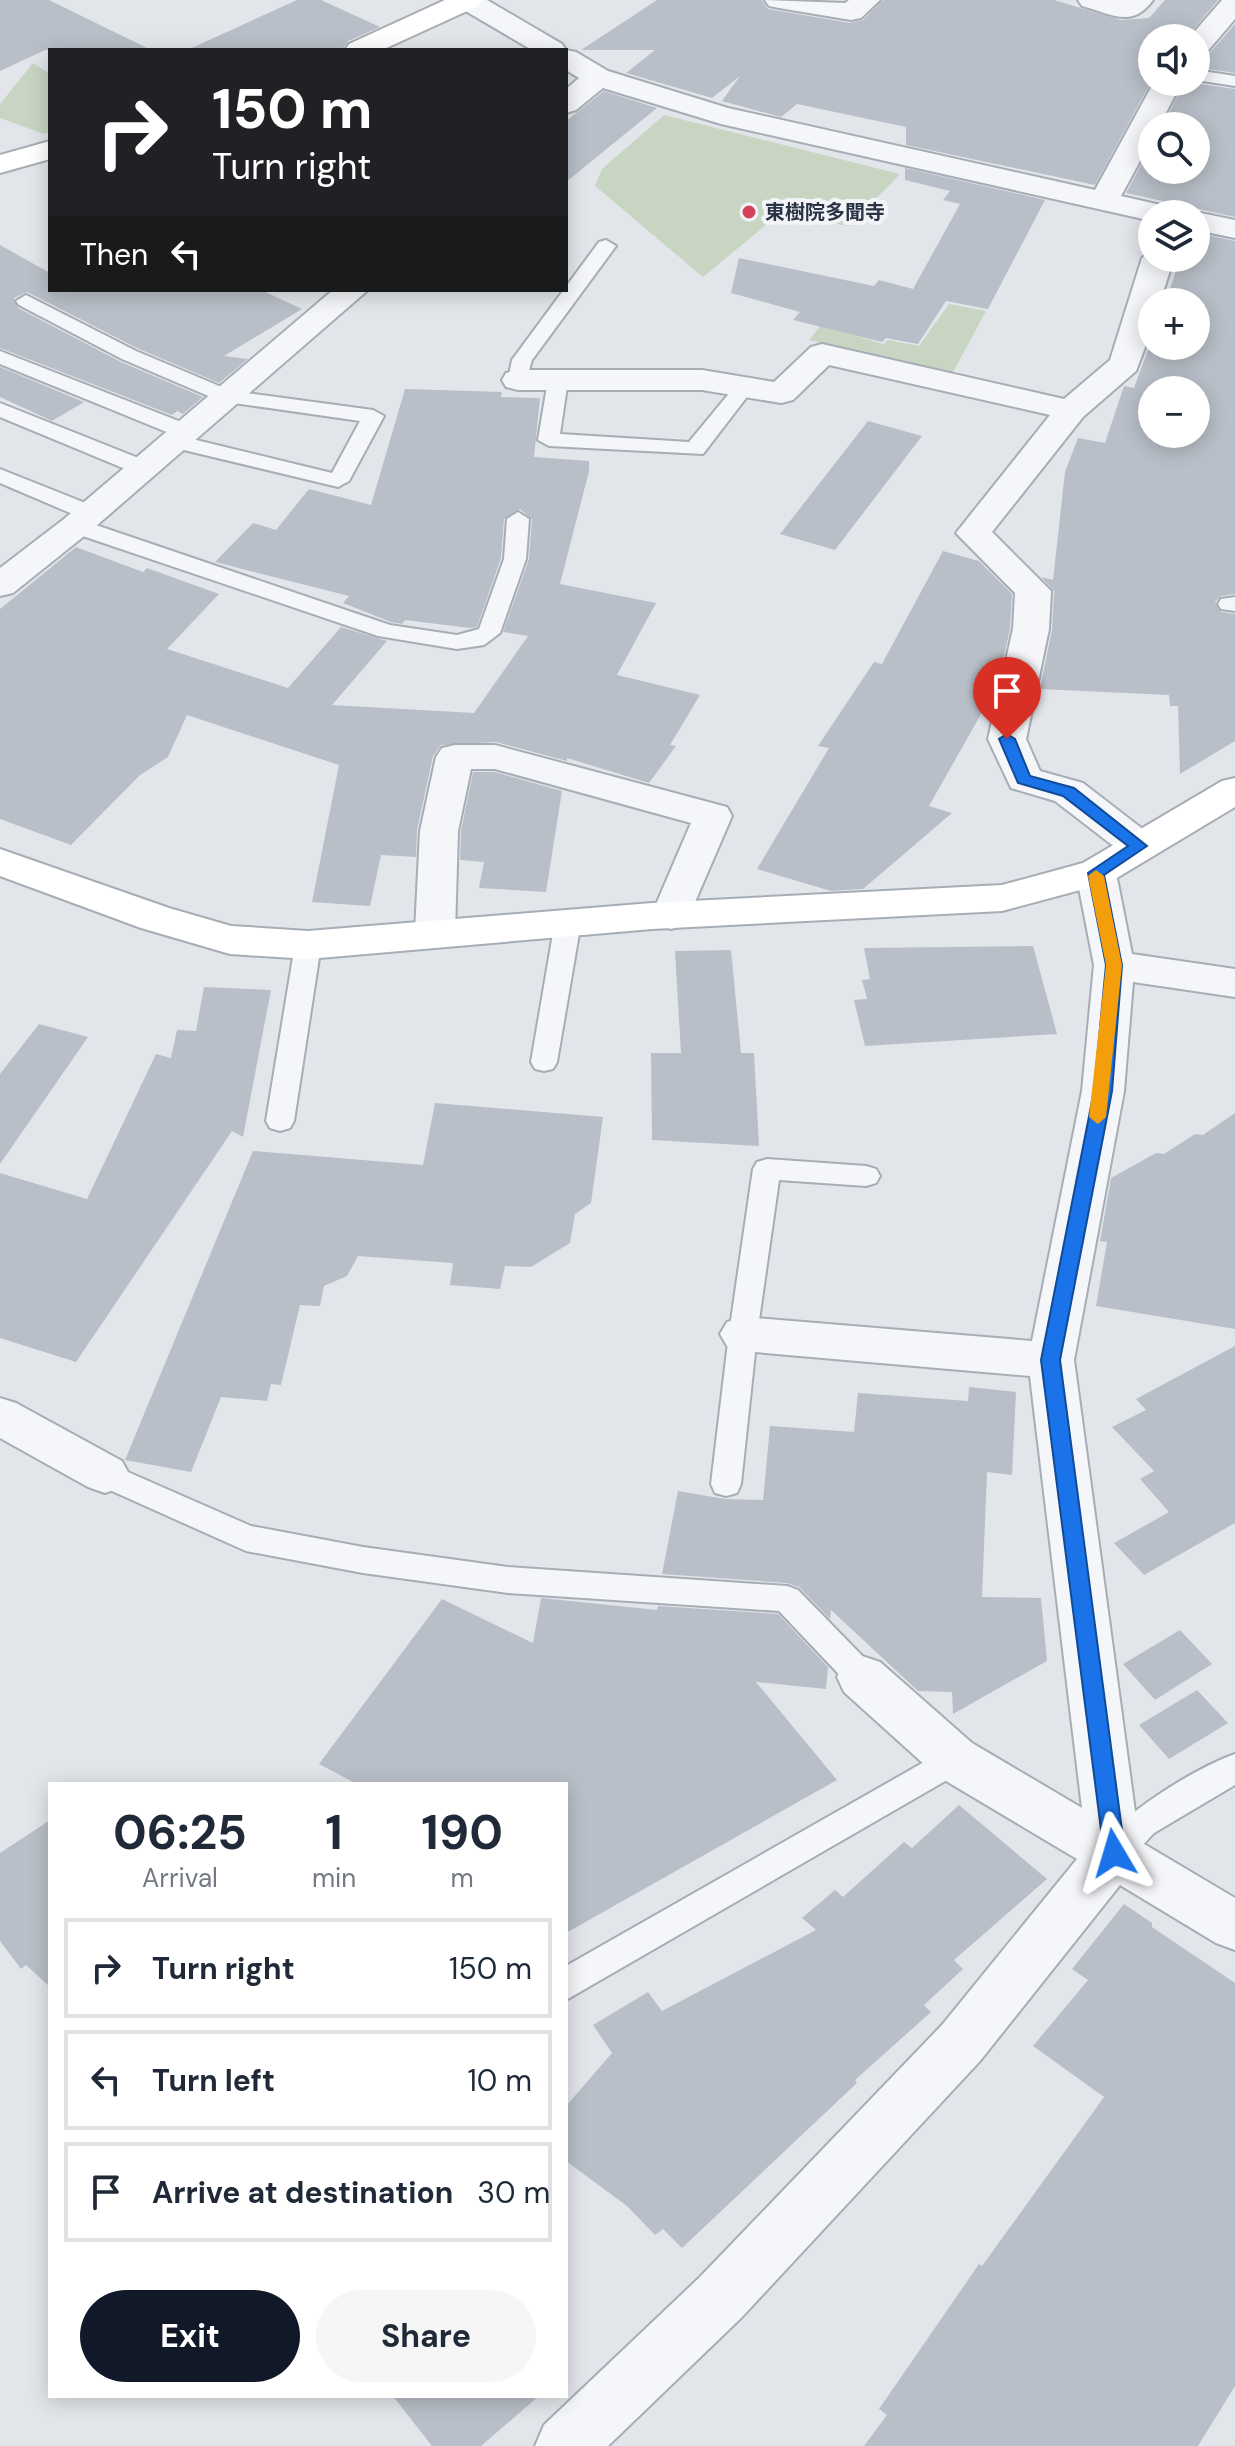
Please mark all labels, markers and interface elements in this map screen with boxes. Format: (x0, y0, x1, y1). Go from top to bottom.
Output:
map controls (1138, 24, 1210, 448)
button: sound (1138, 24, 1210, 96)
text: 150 m (212, 72, 373, 145)
icon: right (80, 80, 184, 184)
button: search (1138, 112, 1210, 184)
text: Turn right (212, 143, 371, 190)
place label: 東樹院多聞寺 (765, 199, 885, 225)
button: layers (1138, 200, 1210, 272)
marker: 東樹院多聞寺 (740, 203, 758, 221)
icon: left (164, 232, 208, 276)
text: Then (80, 235, 148, 274)
button: + (1138, 288, 1210, 360)
button: − (1138, 376, 1210, 448)
pin (973, 657, 1041, 739)
icon: arrive (985, 669, 1029, 713)
text: 06:25 (113, 1801, 247, 1864)
text: 1 (325, 1801, 343, 1864)
text: 190 (421, 1801, 503, 1864)
position arrow (1072, 1811, 1156, 1895)
text: Arrival (142, 1861, 218, 1895)
text: min (312, 1861, 356, 1895)
text: m (451, 1861, 474, 1895)
icon: right (84, 1946, 128, 1990)
text: Turn right (152, 1949, 295, 1988)
text: 150 m (449, 1949, 532, 1988)
icon: left (84, 2058, 128, 2102)
text: Turn left (152, 2061, 275, 2100)
text: 10 m (467, 2061, 532, 2100)
icon: arrive (84, 2170, 128, 2214)
text: Arrive at destination (152, 2173, 453, 2212)
text: 30 m (477, 2173, 550, 2212)
button: Exit (80, 2290, 300, 2382)
button: Share (316, 2290, 536, 2382)

